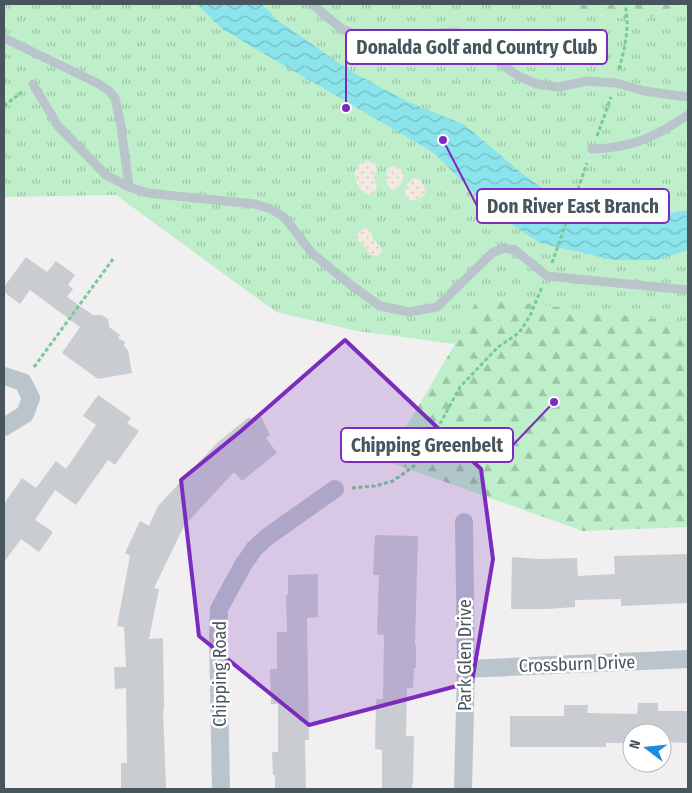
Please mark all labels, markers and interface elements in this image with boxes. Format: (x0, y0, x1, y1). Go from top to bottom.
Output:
callout: Donalda Golf and Country Club (346, 30, 607, 64)
text: Donalda Golf and Country Club (356, 36, 598, 59)
callout: Don River East Branch (477, 189, 669, 223)
text: Don River East Branch (487, 195, 659, 218)
callout: Chipping Greenbelt (341, 428, 513, 462)
text: Chipping Greenbelt (351, 434, 503, 457)
street label: Park Glen Drive (454, 599, 476, 711)
street label: Chipping Road (209, 621, 231, 727)
street label: Crossburn Drive (518, 651, 636, 677)
north arrow (622, 723, 672, 773)
text: N (626, 738, 644, 751)

